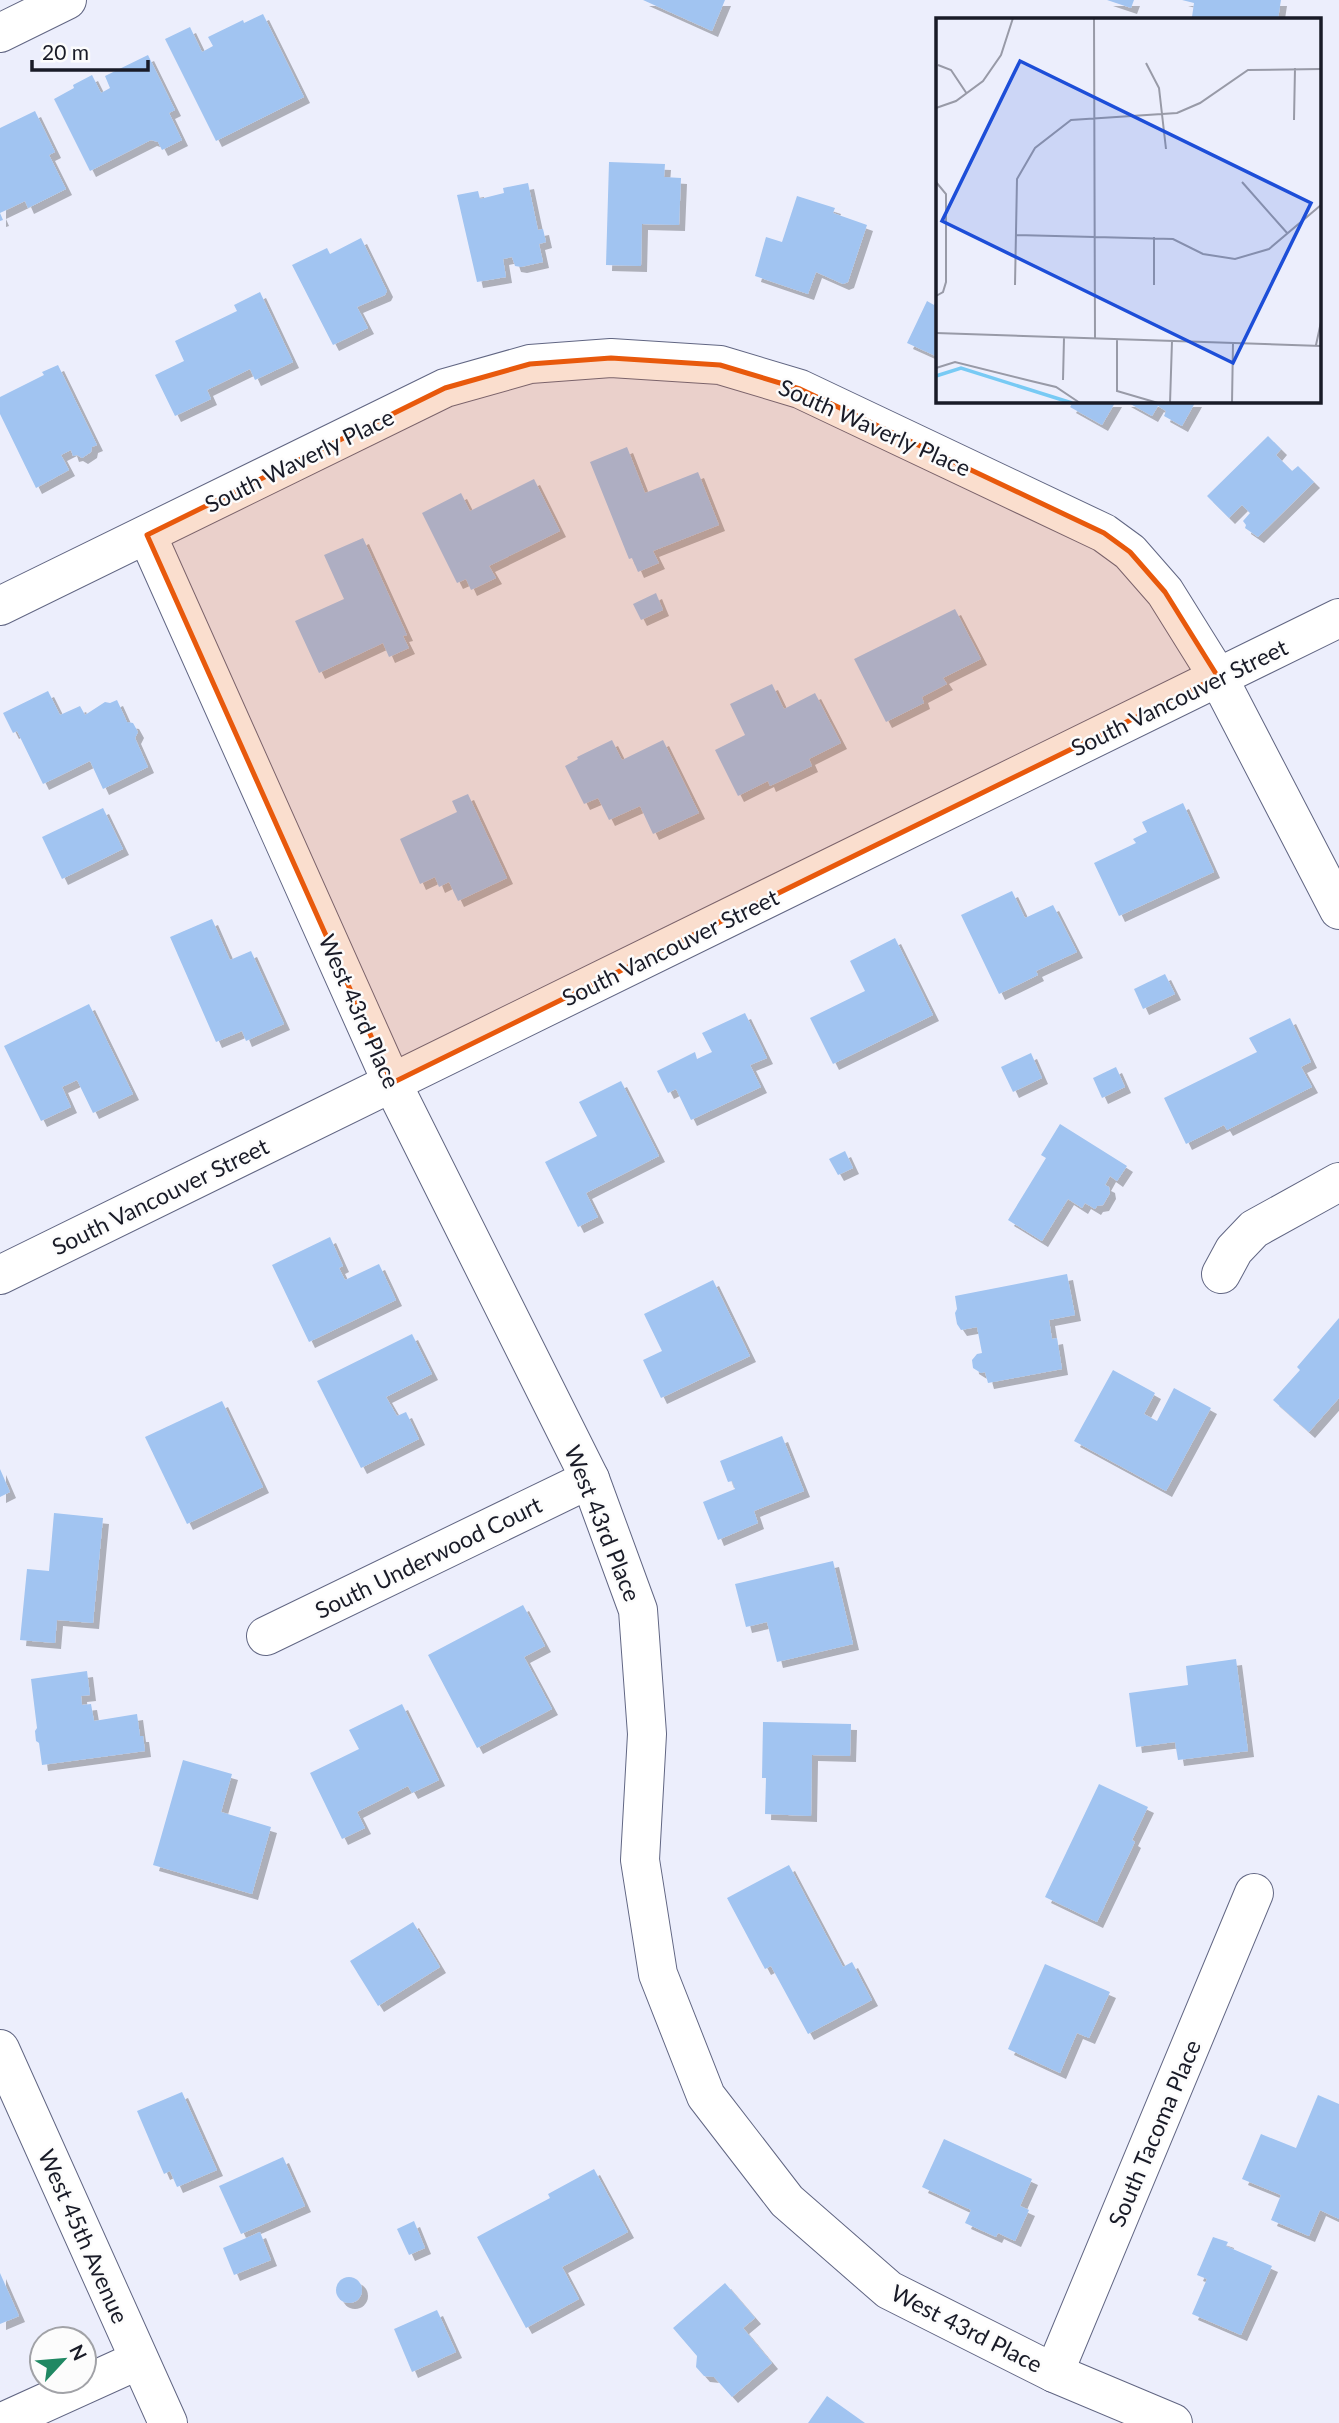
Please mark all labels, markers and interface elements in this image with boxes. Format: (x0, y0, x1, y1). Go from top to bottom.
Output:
inset map (936, 18, 1322, 402)
scale bar (32, 28, 147, 72)
text: 20 m (42, 39, 89, 64)
street label: South Waverly Place (775, 372, 975, 482)
street label: South Waverly Place (200, 402, 398, 518)
street label: South Vancouver Street (1066, 632, 1292, 762)
street label: South Vancouver Street (557, 882, 783, 1012)
street label: West 43rd Place (314, 930, 406, 1092)
street label: South Vancouver Street (47, 1131, 273, 1261)
street label: West 43rd Place (559, 1441, 647, 1605)
street label: South Underwood Court (310, 1490, 546, 1624)
street label: South Tacoma Place (1102, 2035, 1206, 2231)
street label: West 45th Avenue (33, 2145, 135, 2327)
street label: West 43rd Place (887, 2278, 1047, 2378)
north arrow (28, 2325, 98, 2395)
text: N (65, 2341, 92, 2364)

